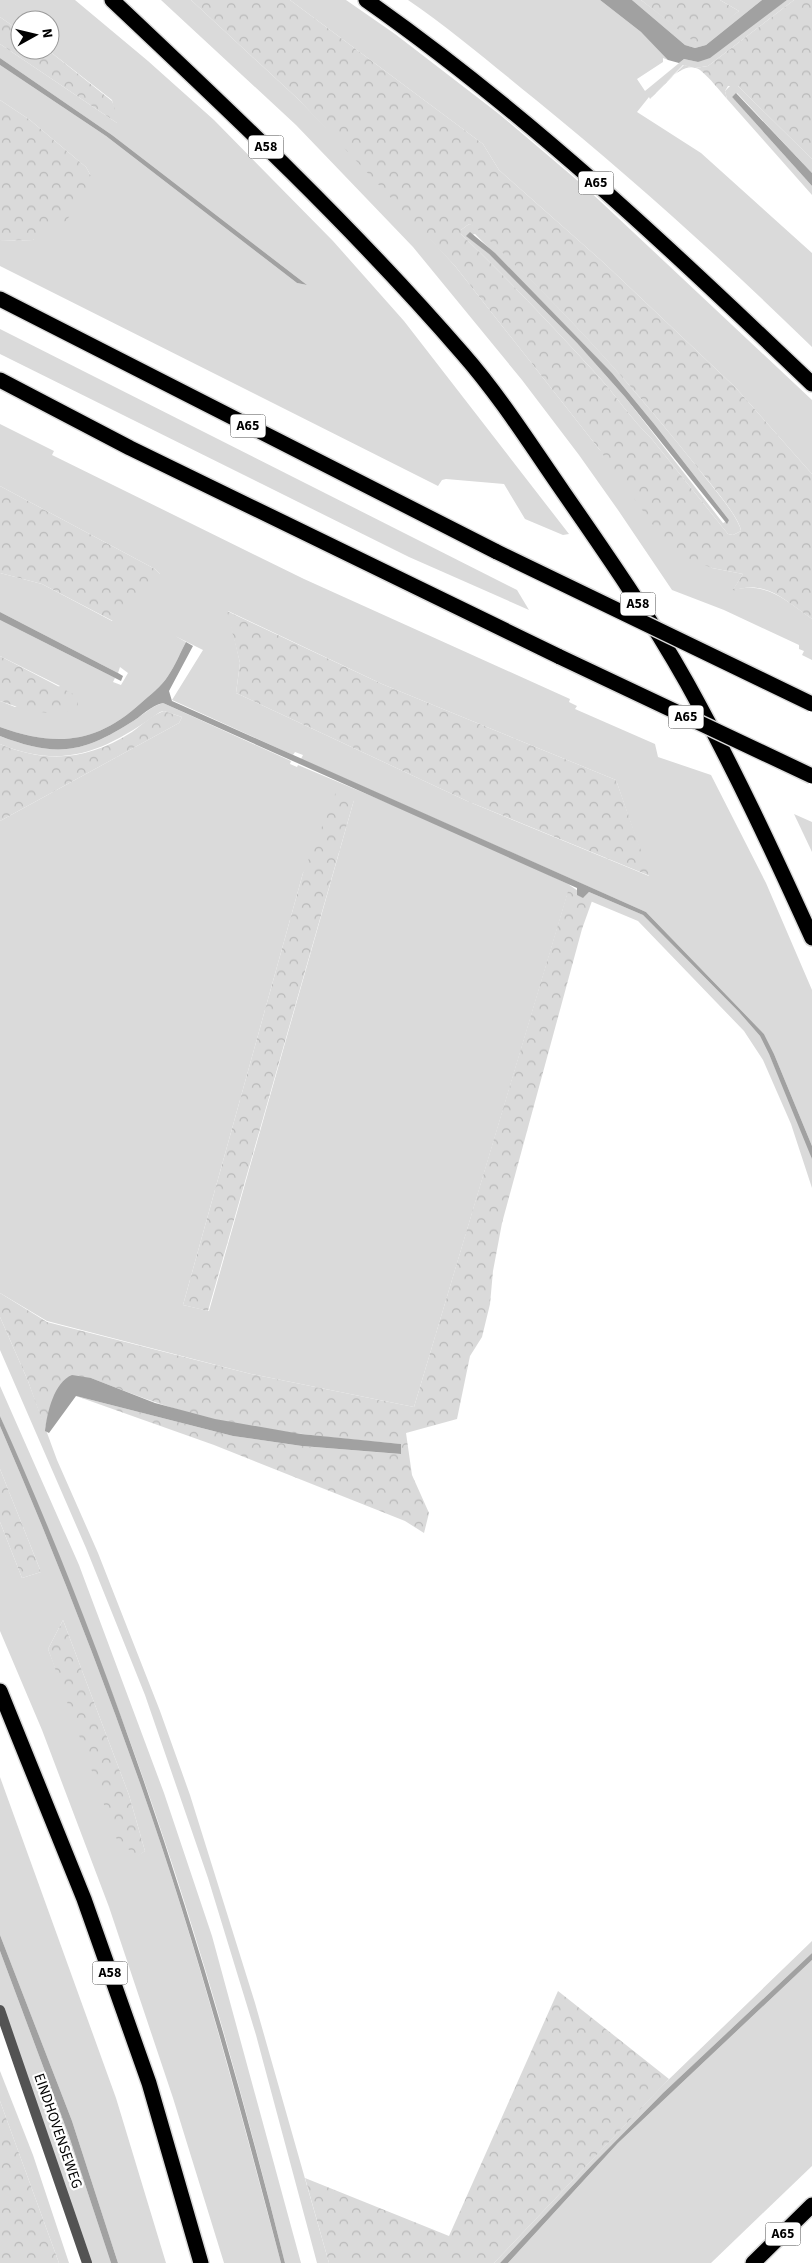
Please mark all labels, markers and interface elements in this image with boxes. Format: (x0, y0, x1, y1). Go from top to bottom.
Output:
north arrow (10, 10, 60, 60)
text: N (36, 27, 57, 39)
road number: A58 (248, 136, 284, 158)
road number: A65 (578, 172, 614, 194)
road number: A65 (230, 414, 266, 438)
road number: A58 (620, 592, 656, 616)
road number: A65 (668, 706, 704, 729)
road number: A58 (92, 1962, 128, 1985)
street label: EINDHOVENSEWEG (28, 2071, 88, 2191)
road number: A65 (766, 2222, 800, 2246)

